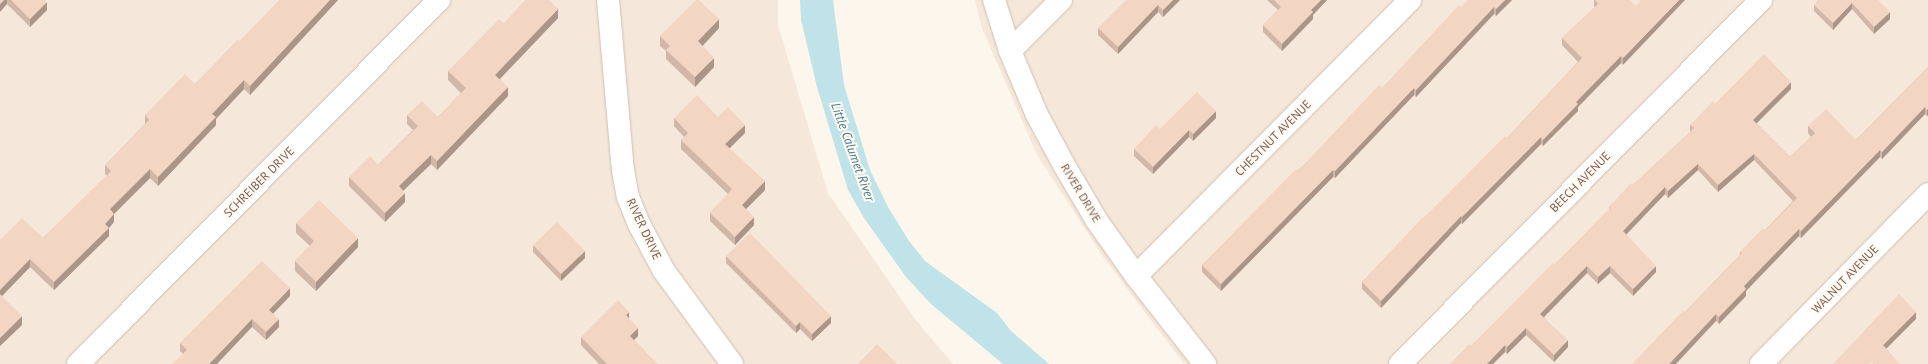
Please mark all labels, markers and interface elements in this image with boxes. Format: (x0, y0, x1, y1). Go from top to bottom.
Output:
street label: CHESTNUT AVENUE (1232, 97, 1314, 179)
water label: Little Calumet River (827, 101, 877, 203)
street label: SCHREIBER DRIVE (221, 144, 297, 220)
street label: BEECH AVENUE (1547, 149, 1613, 215)
street label: RIVER DRIVE (1058, 161, 1104, 225)
street label: RIVER DRIVE (624, 196, 664, 262)
street label: WALNUT AVENUE (1808, 241, 1882, 317)

